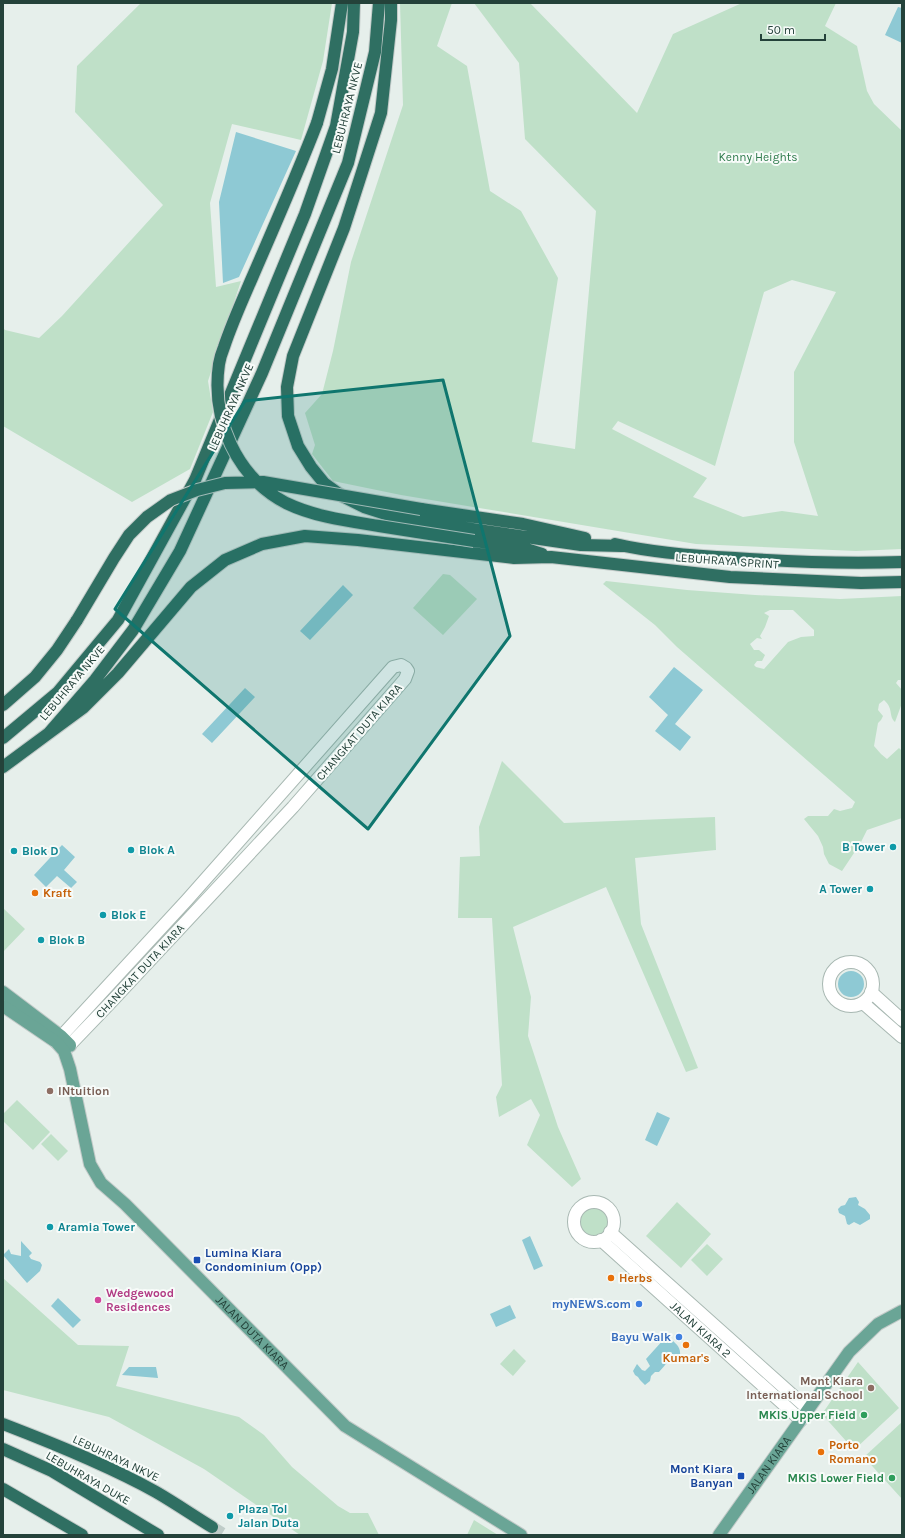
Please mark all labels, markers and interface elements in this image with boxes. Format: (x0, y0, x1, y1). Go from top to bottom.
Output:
scale bar (761, 16, 825, 42)
text: 50 m (767, 23, 795, 37)
street label: LEBUHRAYA NKVE (329, 61, 365, 155)
park label: Kenny Heights (719, 150, 797, 164)
street label: LEBUHRAYA NKVE (205, 361, 257, 453)
street label: LEBUHRAYA SPRINT (675, 550, 779, 572)
street label: LEBUHRAYA NKVE (36, 642, 108, 724)
street label: CHANGKAT DUTA KIARA (313, 681, 405, 783)
place label: B Tower (842, 840, 885, 854)
marker: B Tower (888, 842, 898, 852)
place label: Blok A (139, 843, 175, 857)
place label: Blok D (22, 844, 59, 858)
marker: Blok A (126, 845, 136, 855)
marker: Blok D (9, 846, 19, 856)
place label: A Tower (819, 882, 862, 896)
marker: A Tower (865, 884, 875, 894)
place label: Kraft (43, 886, 72, 900)
marker: Kraft (30, 888, 40, 898)
place label: Blok E (111, 908, 146, 922)
marker: Blok E (98, 910, 108, 920)
street label: CHANGKAT DUTA KIARA (93, 921, 187, 1021)
place label: Blok B (49, 933, 85, 947)
marker: Blok B (36, 935, 46, 945)
place label: INtuition (58, 1084, 109, 1098)
marker: INtuition (45, 1086, 55, 1096)
place label: Aramia Tower (58, 1220, 135, 1234)
marker: Aramia Tower (45, 1222, 55, 1232)
place label: Lumina Kiara Condominium (Opp) (205, 1246, 322, 1274)
marker: Lumina Kiara Condominium (Opp) (192, 1255, 202, 1265)
place label: Herbs (619, 1271, 652, 1285)
marker: Herbs (606, 1273, 616, 1283)
place label: Wedgewood Residences (106, 1286, 174, 1314)
street label: JALAN DUTA KIARA (213, 1293, 292, 1372)
marker: Wedgewood Residences (93, 1295, 103, 1305)
place label: myNEWS.com (552, 1297, 631, 1311)
marker: myNEWS.com (634, 1299, 644, 1309)
street label: JALAN KIARA 2 (667, 1299, 734, 1361)
place label: Bayu Walk (611, 1330, 671, 1344)
marker: Bayu Walk (674, 1332, 684, 1342)
marker: Kumar's (681, 1340, 691, 1350)
place label: Kumar's (663, 1351, 709, 1365)
place label: Mont Kiara International School (746, 1374, 863, 1402)
marker: Mont Kiara International School (866, 1383, 876, 1393)
place label: MKIS Upper Field (758, 1408, 856, 1422)
marker: MKIS Upper Field (859, 1410, 869, 1420)
street label: LEBUHRAYA NKVE (70, 1432, 162, 1484)
street label: JALAN KIARA (744, 1433, 794, 1496)
place label: Porto Romano (829, 1438, 876, 1466)
marker: Porto Romano (816, 1447, 826, 1457)
street label: LEBUHRAYA DUKE (43, 1448, 133, 1508)
place label: Mont Kiara Banyan (670, 1462, 733, 1490)
marker: Mont Kiara Banyan (736, 1471, 746, 1481)
place label: MKIS Lower Field (788, 1471, 884, 1485)
marker: MKIS Lower Field (887, 1473, 897, 1483)
place label: Plaza Tol Jalan Duta (238, 1502, 299, 1530)
marker: Plaza Tol Jalan Duta (225, 1511, 235, 1521)

